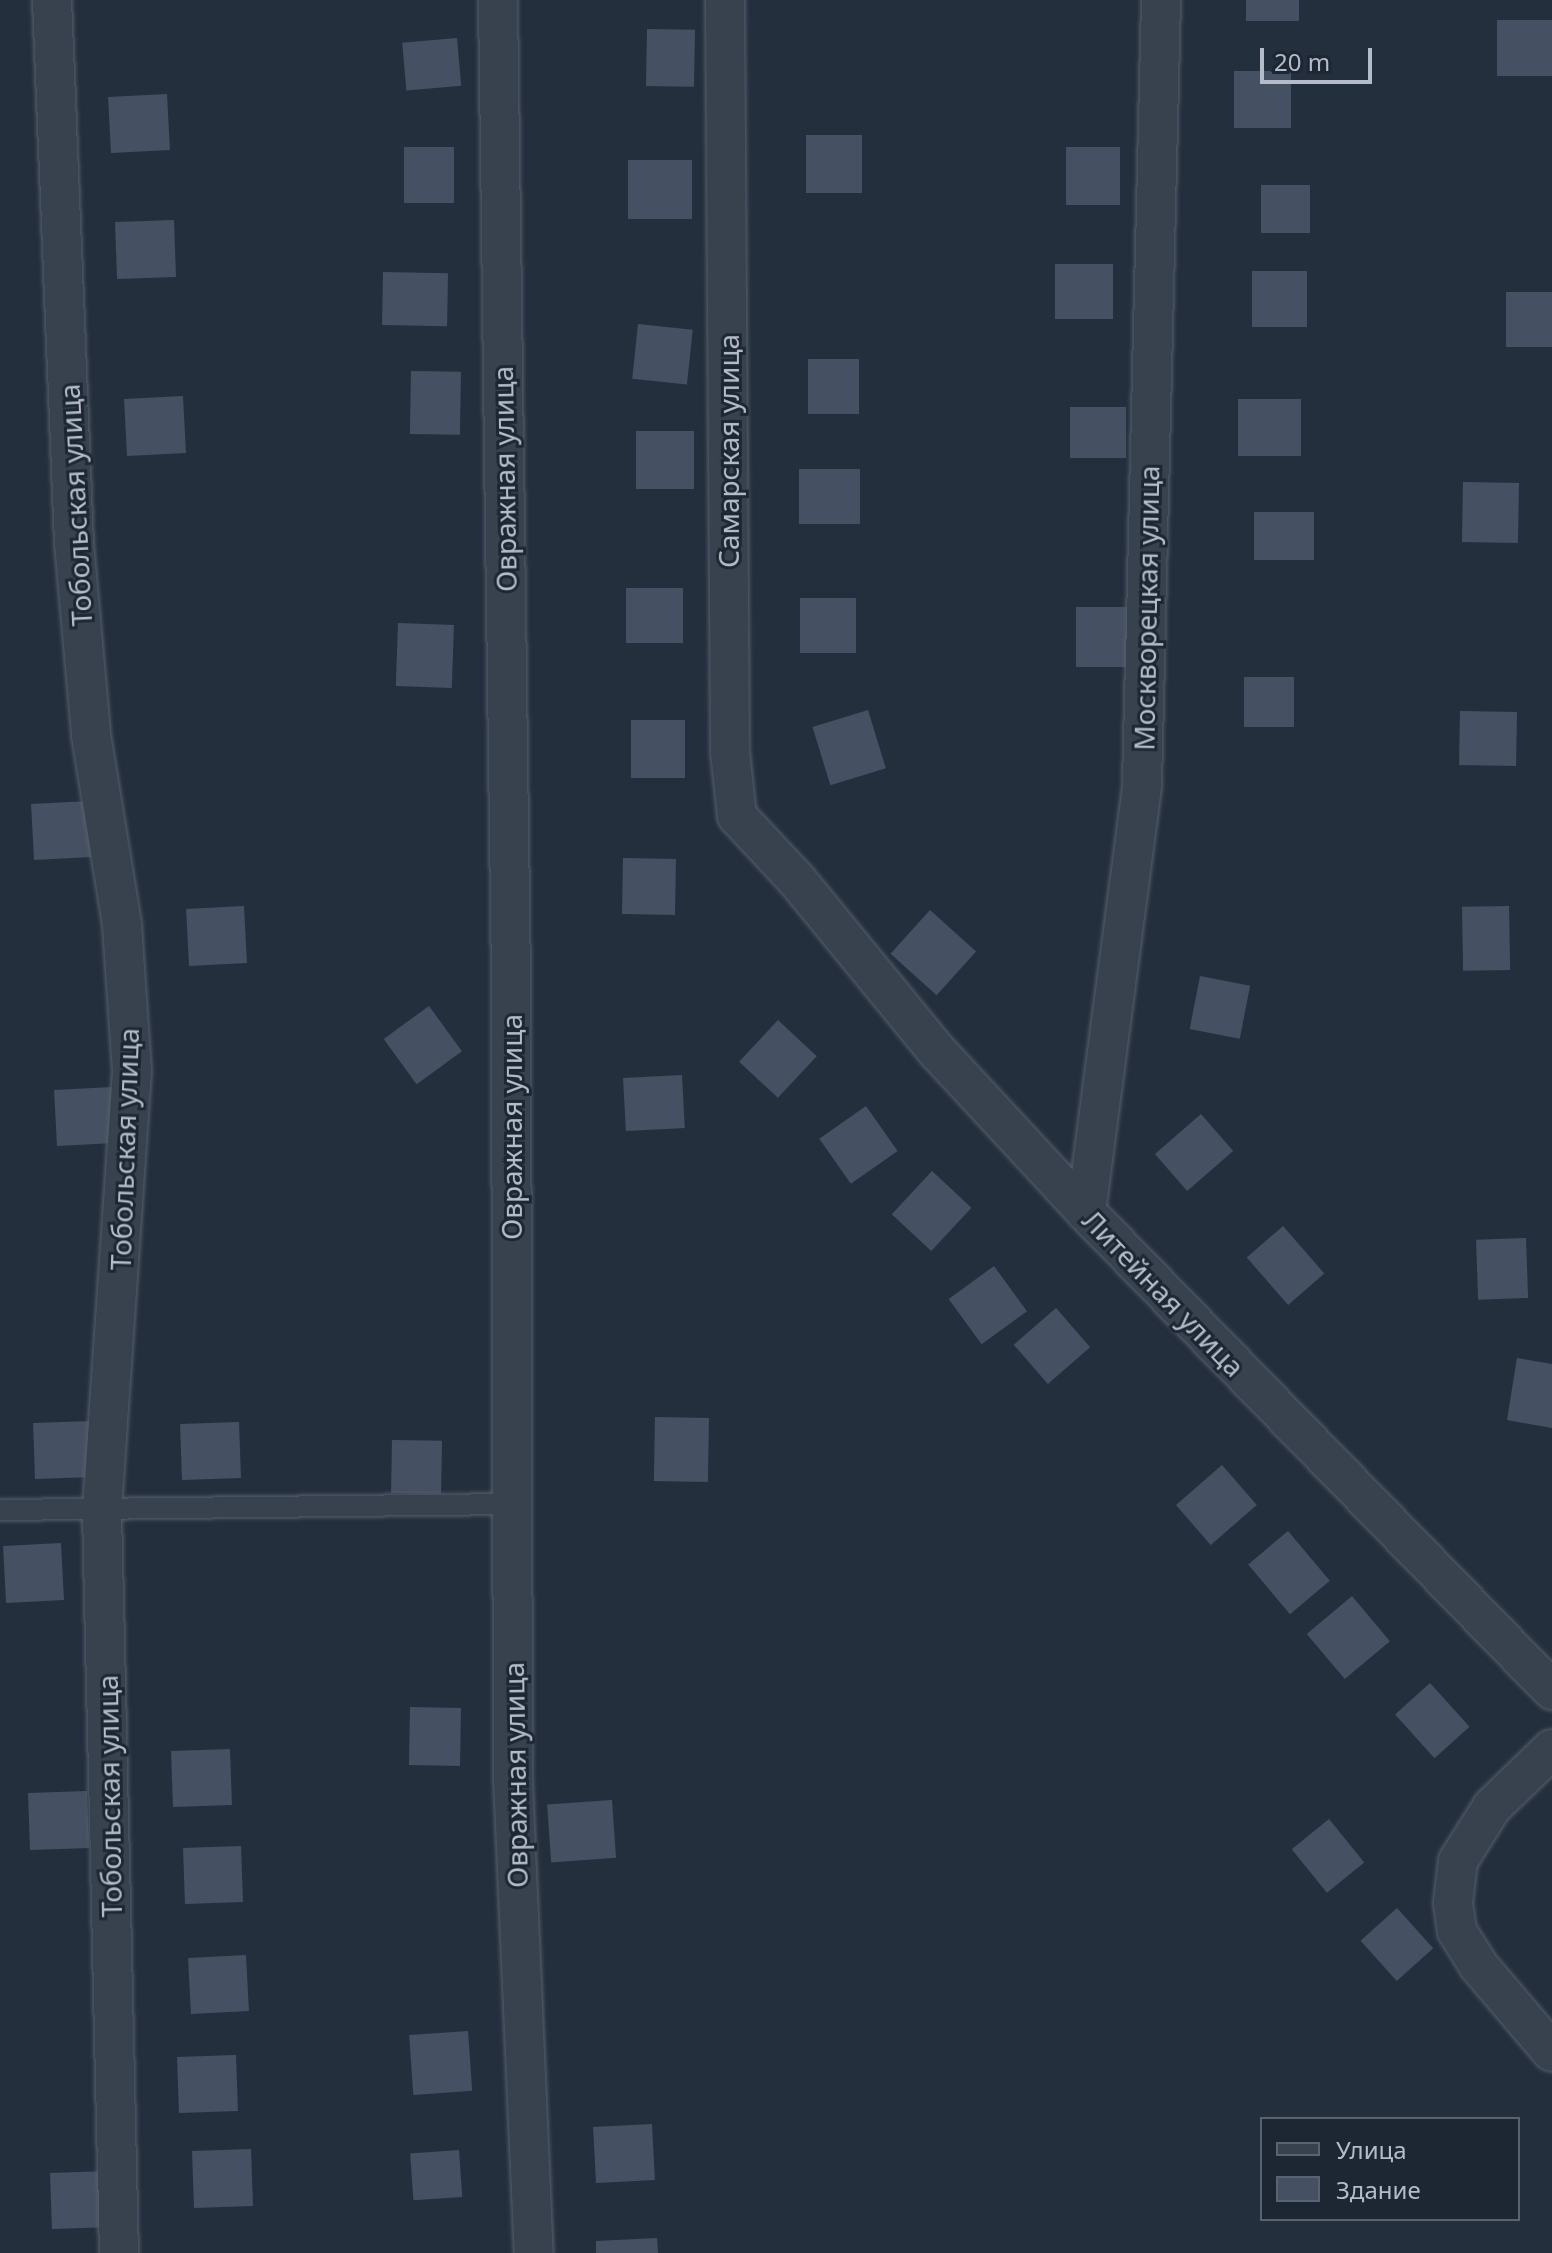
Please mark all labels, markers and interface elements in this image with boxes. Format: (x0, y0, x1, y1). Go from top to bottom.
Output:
scale bar (1264, 32, 1376, 82)
text: 20 m (1274, 45, 1330, 78)
street label: Самарская улица (711, 334, 745, 568)
street label: Овражная улица (485, 366, 523, 592)
street label: Тобольская улица (52, 383, 98, 627)
street label: Москворецкая улица (1127, 465, 1165, 751)
street label: Овражная улица (494, 1014, 528, 1240)
street label: Тобольская улица (103, 1027, 145, 1271)
street label: Литейная улица (1076, 1203, 1252, 1383)
street label: Овражная улица (496, 1662, 534, 1888)
street label: Тобольская улица (90, 1674, 128, 1918)
legend (1260, 2117, 1520, 2221)
text: Улица (1336, 2133, 1407, 2166)
text: Здание (1336, 2173, 1421, 2206)

